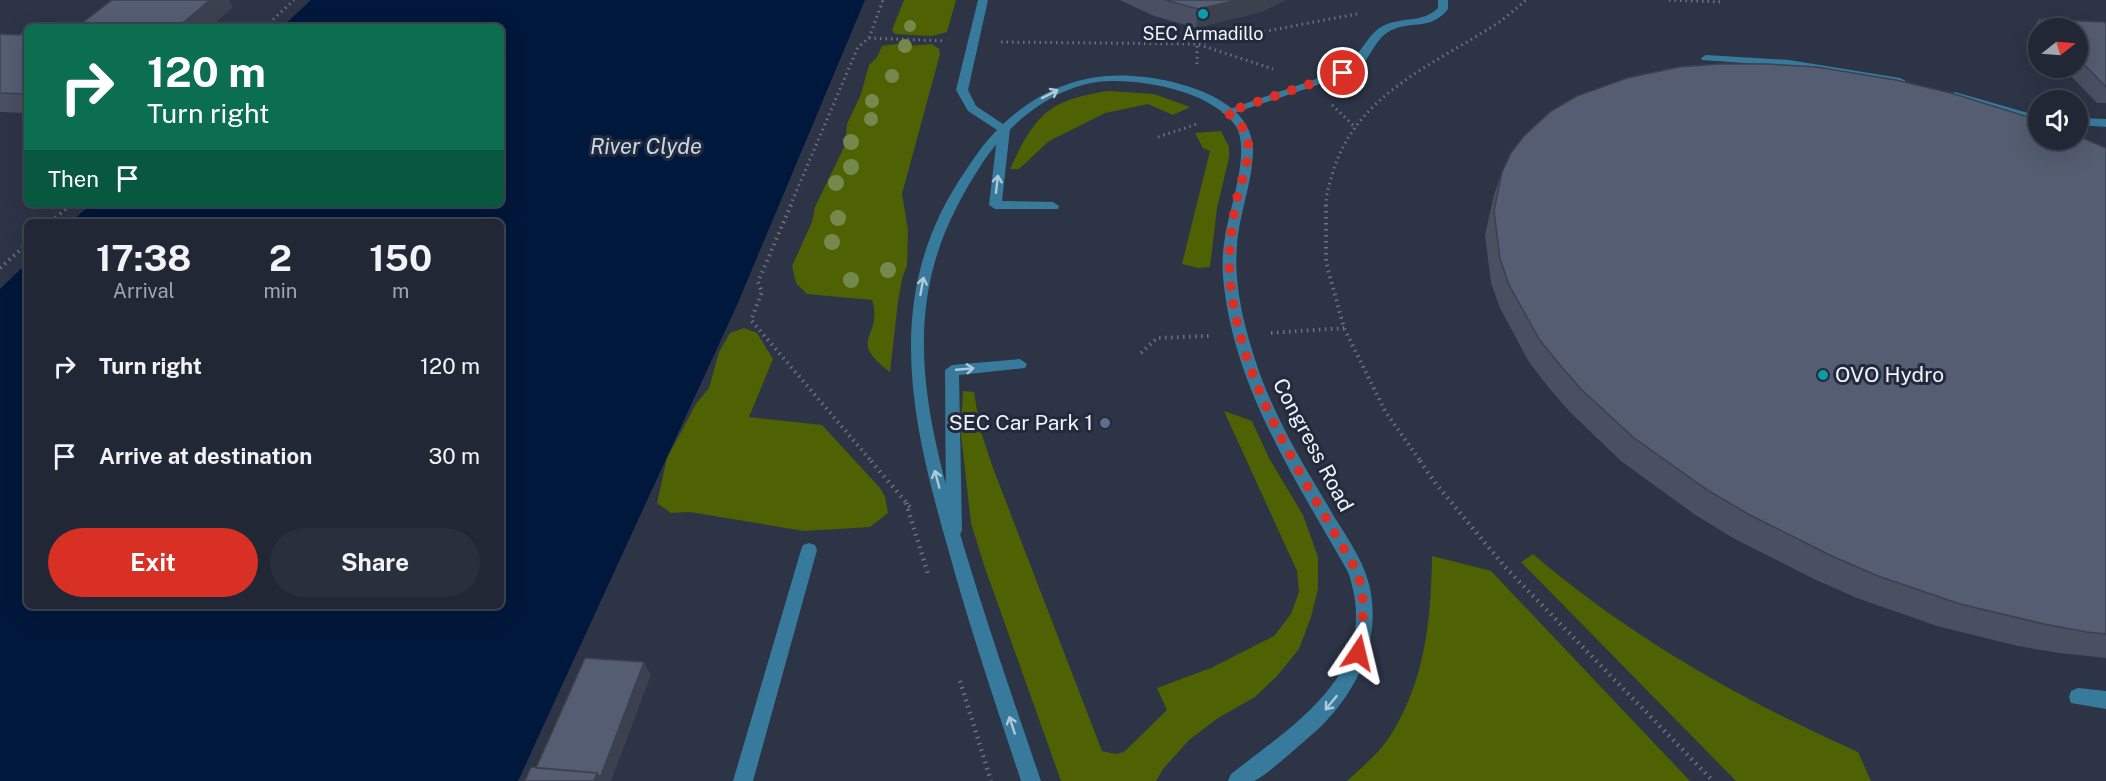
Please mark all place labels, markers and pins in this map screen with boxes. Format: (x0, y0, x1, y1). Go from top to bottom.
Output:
marker: SEC Armadillo (1196, 7, 1210, 21)
place label: SEC Armadillo (1142, 23, 1264, 44)
pin (1317, 47, 1368, 98)
place label: OVO Hydro (1835, 362, 1944, 387)
marker: OVO Hydro (1816, 368, 1830, 382)
place label: SEC Car Park 1 (949, 410, 1093, 435)
marker: SEC Car Park 1 (1098, 416, 1112, 430)

